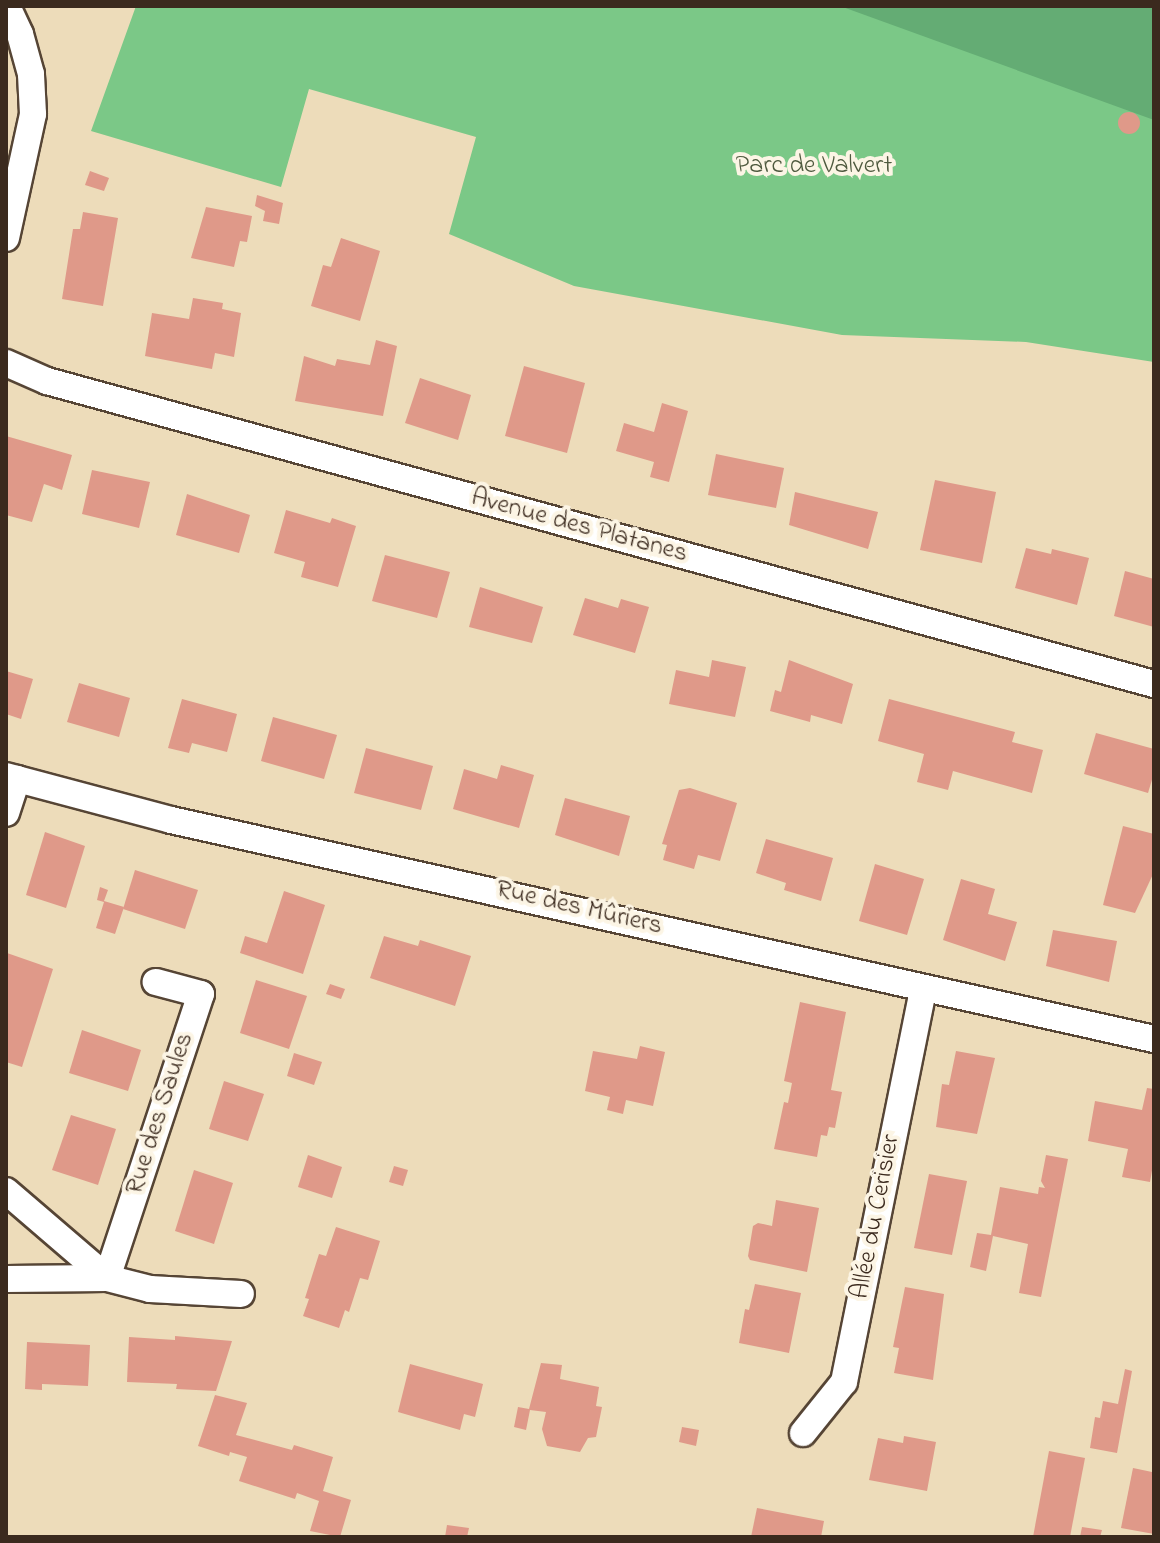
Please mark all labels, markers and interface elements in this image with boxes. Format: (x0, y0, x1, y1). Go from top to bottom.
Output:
park label: Parc de Valvert (736, 151, 892, 183)
street label: Avenue des Platanes (467, 483, 691, 571)
street label: Rue des Mûriers (493, 875, 665, 943)
street label: Rue des Saules (120, 1029, 202, 1199)
street label: Allée du Cerisier (846, 1132, 908, 1302)

